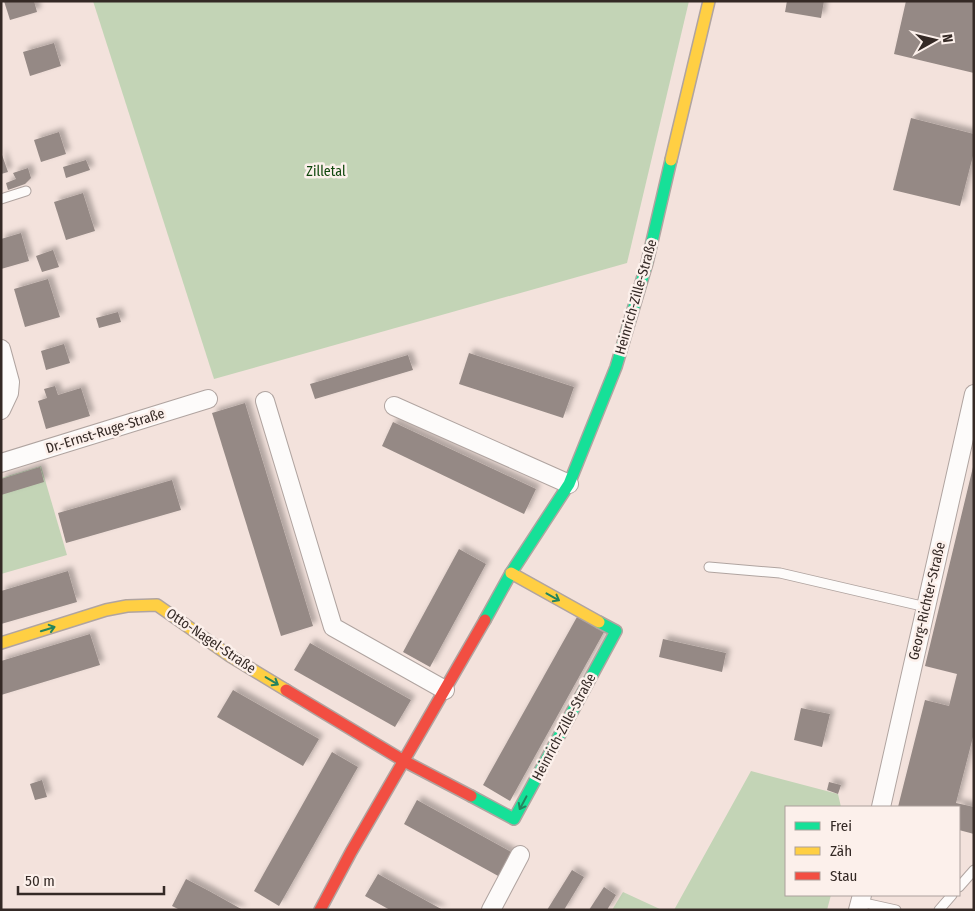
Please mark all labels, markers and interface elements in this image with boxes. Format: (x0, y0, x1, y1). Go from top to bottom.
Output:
north arrow (910, 15, 960, 65)
text: N (938, 33, 956, 44)
park label: Zilletal (306, 163, 346, 180)
street label: Heinrich-Zille-Straße (611, 237, 661, 357)
street label: Dr.-Ernst-Ruge-Straße (44, 405, 166, 457)
street label: Georg-Richter-Straße (905, 540, 949, 662)
one-way arrow (546, 592, 560, 602)
street label: Otto-Nagel-Straße (163, 605, 259, 677)
one-way arrow (39, 623, 55, 633)
street label: Heinrich-Zille-Straße (529, 670, 599, 784)
one-way arrow (264, 676, 278, 686)
one-way arrow (518, 796, 528, 811)
legend (785, 806, 960, 896)
text: Frei (830, 817, 852, 835)
text: Zäh (830, 842, 852, 860)
scale bar (18, 864, 164, 896)
text: Stau (830, 867, 857, 885)
text: 50 m (25, 872, 55, 890)

